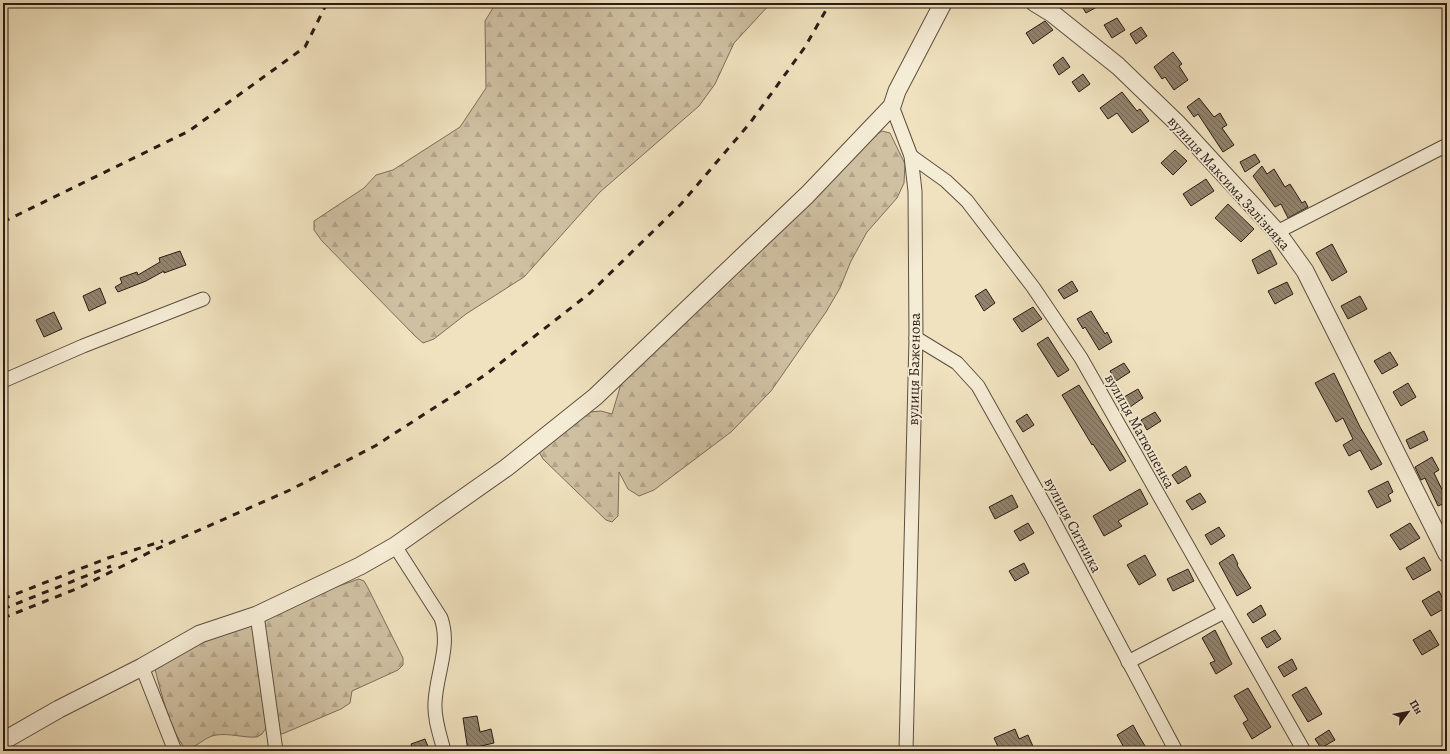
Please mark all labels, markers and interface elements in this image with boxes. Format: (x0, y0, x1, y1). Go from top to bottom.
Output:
street label: вулиця Максима Залізняка (1163, 112, 1295, 254)
street label: вулиця Баженова (903, 312, 925, 426)
street label: вулиця Матюшенка (1100, 370, 1180, 492)
street label: вулиця Ситника (1039, 474, 1107, 576)
north arrow (1388, 692, 1428, 732)
text: Пн (1406, 697, 1426, 717)

